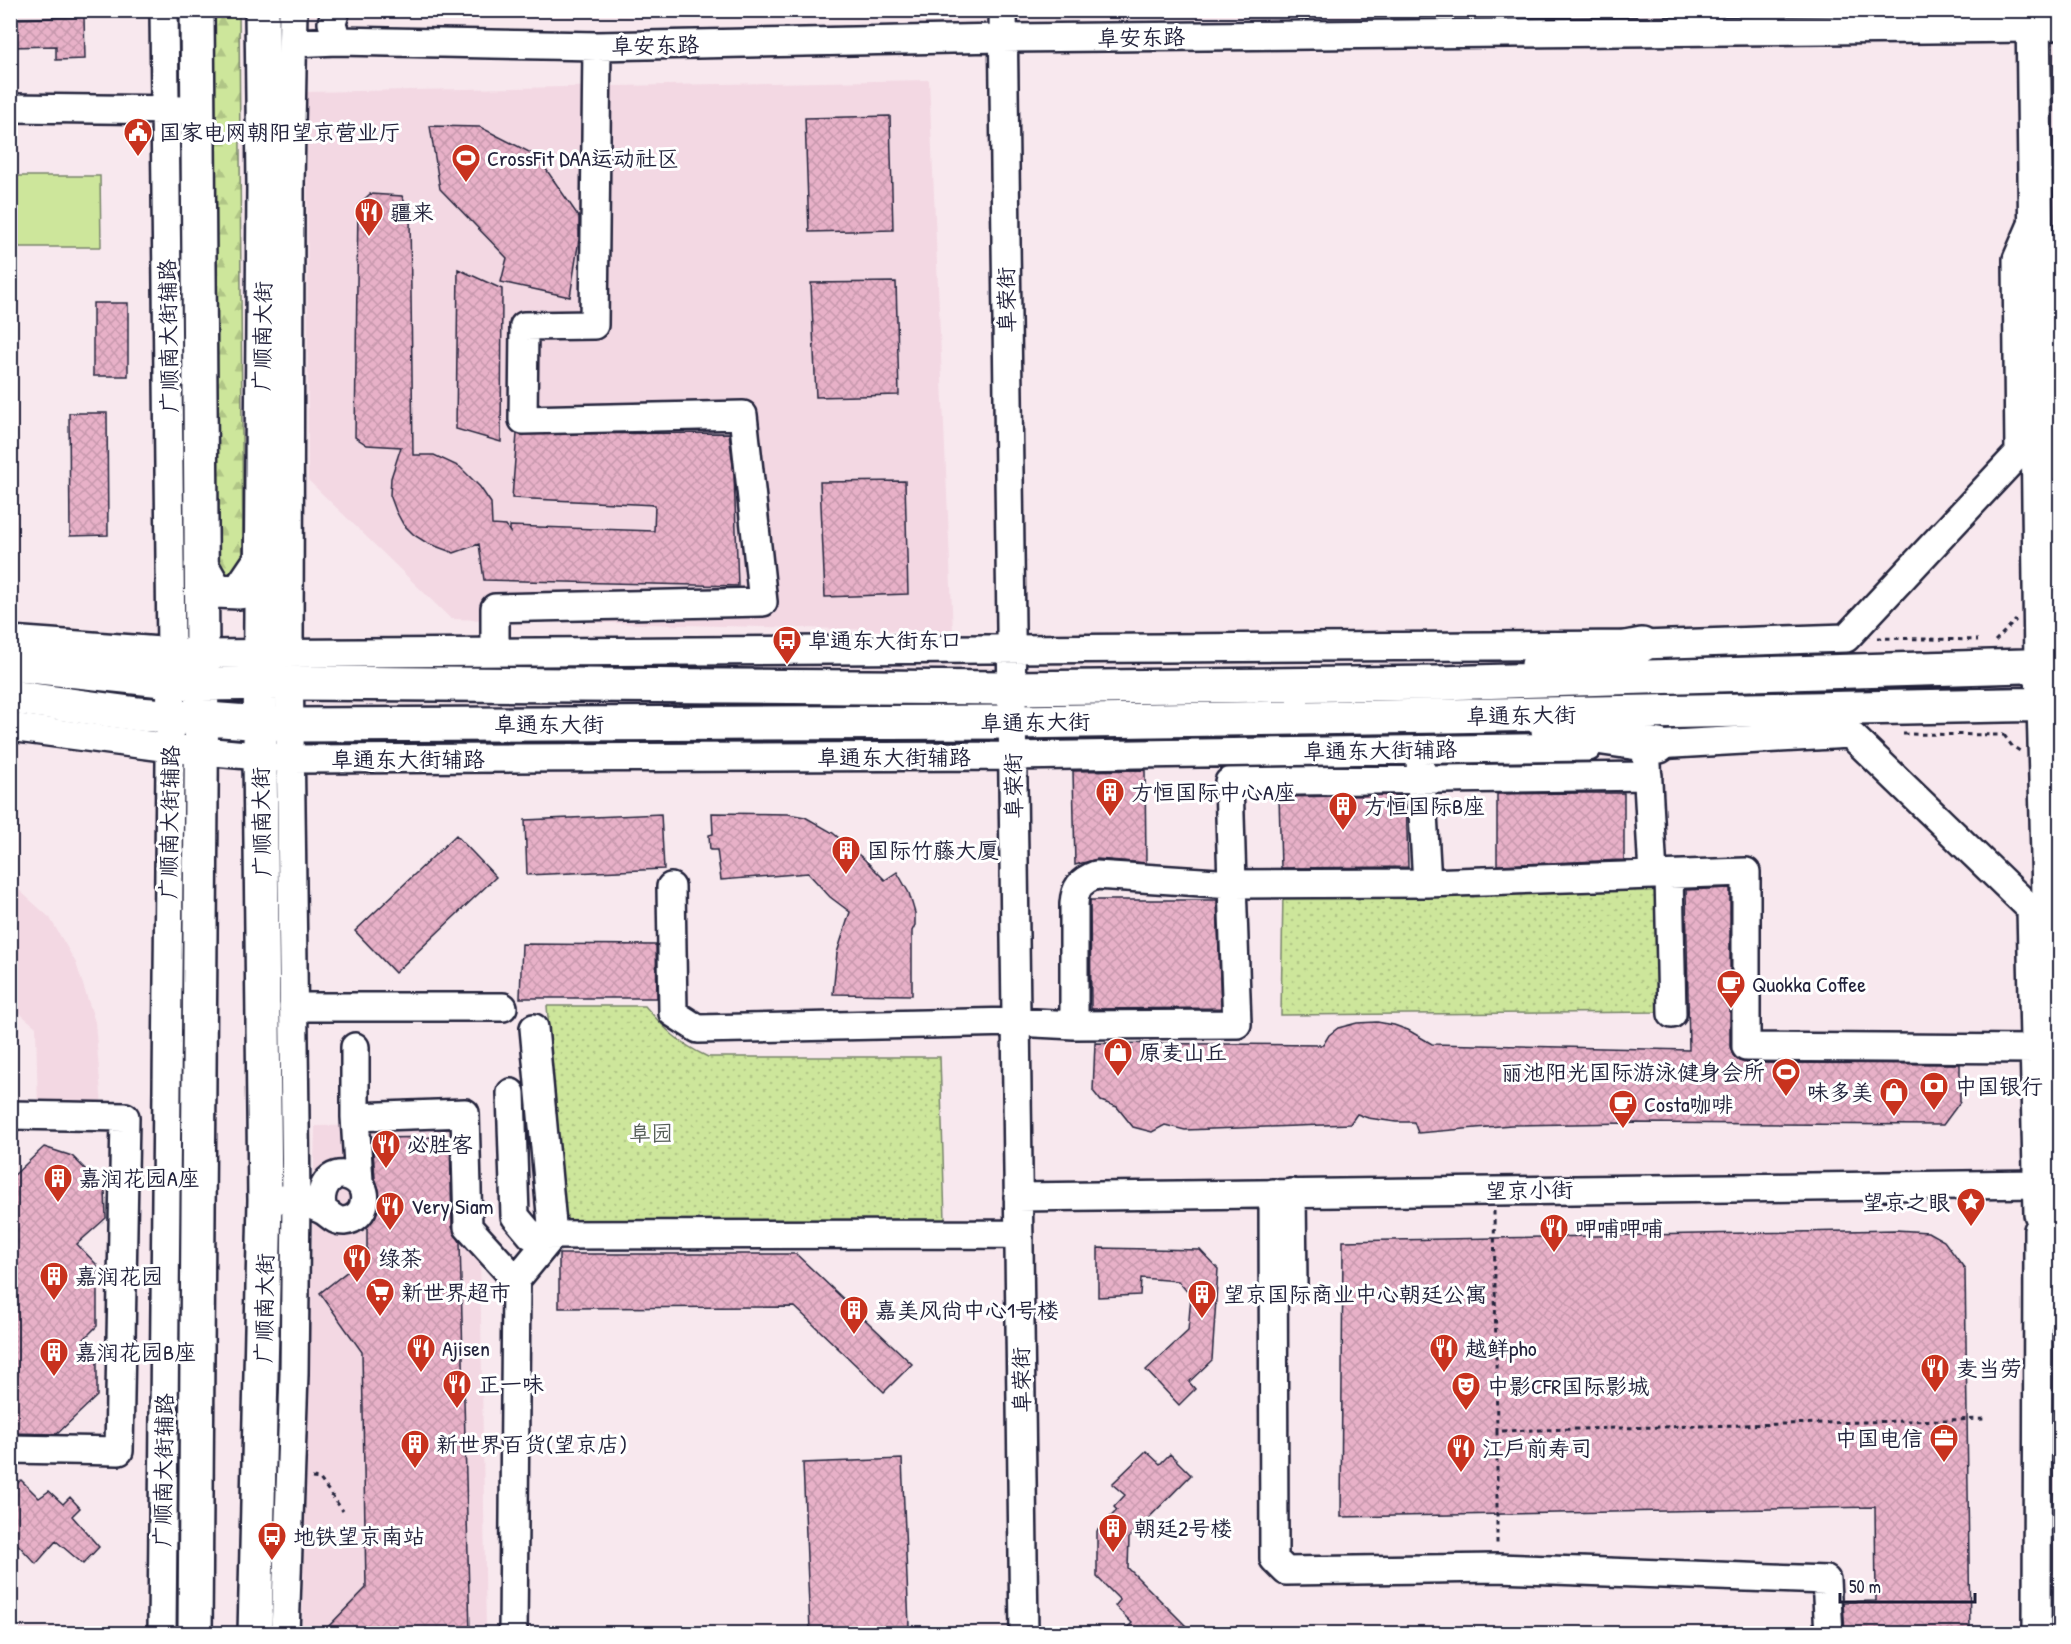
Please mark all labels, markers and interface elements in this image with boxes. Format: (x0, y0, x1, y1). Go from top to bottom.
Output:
street label: 阜安东路 (1097, 21, 1185, 53)
street label: 阜安东路 (611, 29, 699, 61)
public building icon: 国家电网朝阳望京营业厅 (122, 116, 154, 158)
place label: 国家电网朝阳望京营业厅 (159, 117, 401, 147)
sports icon: CrossFit DAA运动社区 (450, 142, 482, 184)
place label: CrossFit DAA运动社区 (487, 143, 679, 173)
restaurant icon: 疆来 (353, 196, 385, 238)
place label: 疆来 (390, 197, 434, 227)
street label: 广顺南大街辅路 (152, 259, 184, 413)
street label: 阜荣街 (990, 267, 1022, 333)
street label: 广顺南大街 (246, 281, 278, 391)
bus stop icon: 阜通东大街东口 (771, 624, 803, 666)
place label: 阜通东大街东口 (808, 625, 962, 655)
street label: 阜通东大街 (1466, 699, 1576, 731)
street label: 阜通东大街 (980, 706, 1090, 738)
street label: 阜通东大街 (494, 709, 604, 739)
street label: 阜通东大街辅路 (1303, 734, 1457, 766)
street label: 阜通东大街辅路 (817, 742, 971, 772)
street label: 阜通东大街辅路 (331, 744, 485, 774)
street label: 广顺南大街辅路 (153, 745, 185, 899)
street label: 阜荣街 (997, 753, 1029, 819)
street label: 广顺南大街 (245, 767, 277, 877)
building icon: 方恒国际中心A座 (1094, 776, 1126, 818)
place label: 方恒国际中心A座 (1131, 777, 1296, 807)
building icon: 方恒国际B座 (1327, 790, 1359, 832)
place label: 方恒国际B座 (1364, 791, 1485, 821)
building icon: 国际竹藤大厦 (830, 834, 862, 876)
place label: 国际竹藤大厦 (867, 835, 999, 865)
cafe icon: Quokka Coffee (1715, 968, 1747, 1010)
place label: Quokka Coffee (1752, 969, 1866, 999)
shop icon: 原麦山丘 (1102, 1036, 1134, 1078)
place label: 原麦山丘 (1139, 1037, 1227, 1067)
sports icon: 丽池阳光国际游泳健身会所 (1770, 1056, 1802, 1098)
place label: 丽池阳光国际游泳健身会所 (1501, 1057, 1765, 1087)
bank icon: 中国银行 (1918, 1070, 1950, 1112)
place label: 中国银行 (1955, 1071, 2043, 1101)
shop icon: 味多美 (1878, 1076, 1910, 1118)
place label: 味多美 (1807, 1077, 1873, 1107)
cafe icon: Costa咖啡 (1607, 1088, 1639, 1130)
place label: Costa咖啡 (1644, 1089, 1734, 1119)
park label: 阜园 (629, 1118, 673, 1148)
restaurant icon: 必胜客 (370, 1128, 402, 1170)
place label: 必胜客 (407, 1129, 473, 1159)
building icon: 嘉润花园A座 (42, 1162, 74, 1204)
place label: 嘉润花园A座 (79, 1163, 200, 1193)
street label: 望京小街 (1485, 1174, 1573, 1206)
place icon: 望京之眼 (1955, 1186, 1987, 1228)
place label: 望京之眼 (1862, 1187, 1950, 1217)
restaurant icon: Very Siam (374, 1190, 406, 1232)
place label: Very Siam (411, 1191, 494, 1221)
restaurant icon: 呷哺呷哺 (1538, 1212, 1570, 1254)
place label: 呷哺呷哺 (1575, 1213, 1663, 1243)
restaurant icon: 绿茶 (341, 1242, 373, 1284)
place label: 绿茶 (378, 1243, 422, 1273)
street label: 广顺南大街 (248, 1253, 280, 1363)
building icon: 嘉润花园 (38, 1260, 70, 1302)
place label: 嘉润花园 (75, 1261, 163, 1291)
supermarket icon: 新世界超市 (364, 1276, 396, 1318)
place label: 新世界超市 (401, 1277, 511, 1307)
building icon: 望京国际商业中心朝廷公寓 (1186, 1278, 1218, 1320)
place label: 望京国际商业中心朝廷公寓 (1223, 1279, 1487, 1309)
building icon: 嘉美风尚中心1号楼 (838, 1294, 870, 1336)
place label: 嘉美风尚中心1号楼 (875, 1295, 1059, 1325)
restaurant icon: Ajisen (405, 1332, 437, 1374)
restaurant icon: 越鲜pho (1428, 1332, 1460, 1374)
place label: Ajisen (442, 1333, 490, 1363)
place label: 越鲜pho (1465, 1333, 1537, 1363)
building icon: 嘉润花园B座 (38, 1336, 70, 1378)
place label: 嘉润花园B座 (75, 1337, 196, 1367)
street label: 阜荣街 (1005, 1347, 1037, 1413)
restaurant icon: 麦当劳 (1919, 1352, 1951, 1394)
place label: 麦当劳 (1956, 1353, 2022, 1383)
restaurant icon: 正一味 (441, 1368, 473, 1410)
place label: 正一味 (478, 1369, 544, 1399)
theatre icon: 中影CFR国际影城 (1450, 1370, 1482, 1412)
place label: 中影CFR国际影城 (1487, 1371, 1649, 1401)
street label: 广顺南大街辅路 (147, 1393, 179, 1547)
office icon: 中国电信 (1928, 1422, 1960, 1464)
place label: 中国电信 (1835, 1423, 1923, 1453)
building icon: 新世界百货(望京店) (399, 1428, 431, 1470)
place label: 新世界百货(望京店) (436, 1429, 627, 1459)
restaurant icon: 江户前寿司 (1445, 1432, 1477, 1474)
place label: 江户前寿司 (1482, 1433, 1592, 1463)
building icon: 朝廷2号楼 (1097, 1512, 1129, 1554)
place label: 朝廷2号楼 (1134, 1513, 1232, 1543)
bus stop icon: 地铁望京南站 (256, 1520, 288, 1562)
place label: 地铁望京南站 (293, 1521, 425, 1551)
scale bar (1840, 1566, 1975, 1604)
text: 50 m (1849, 1574, 1881, 1599)

